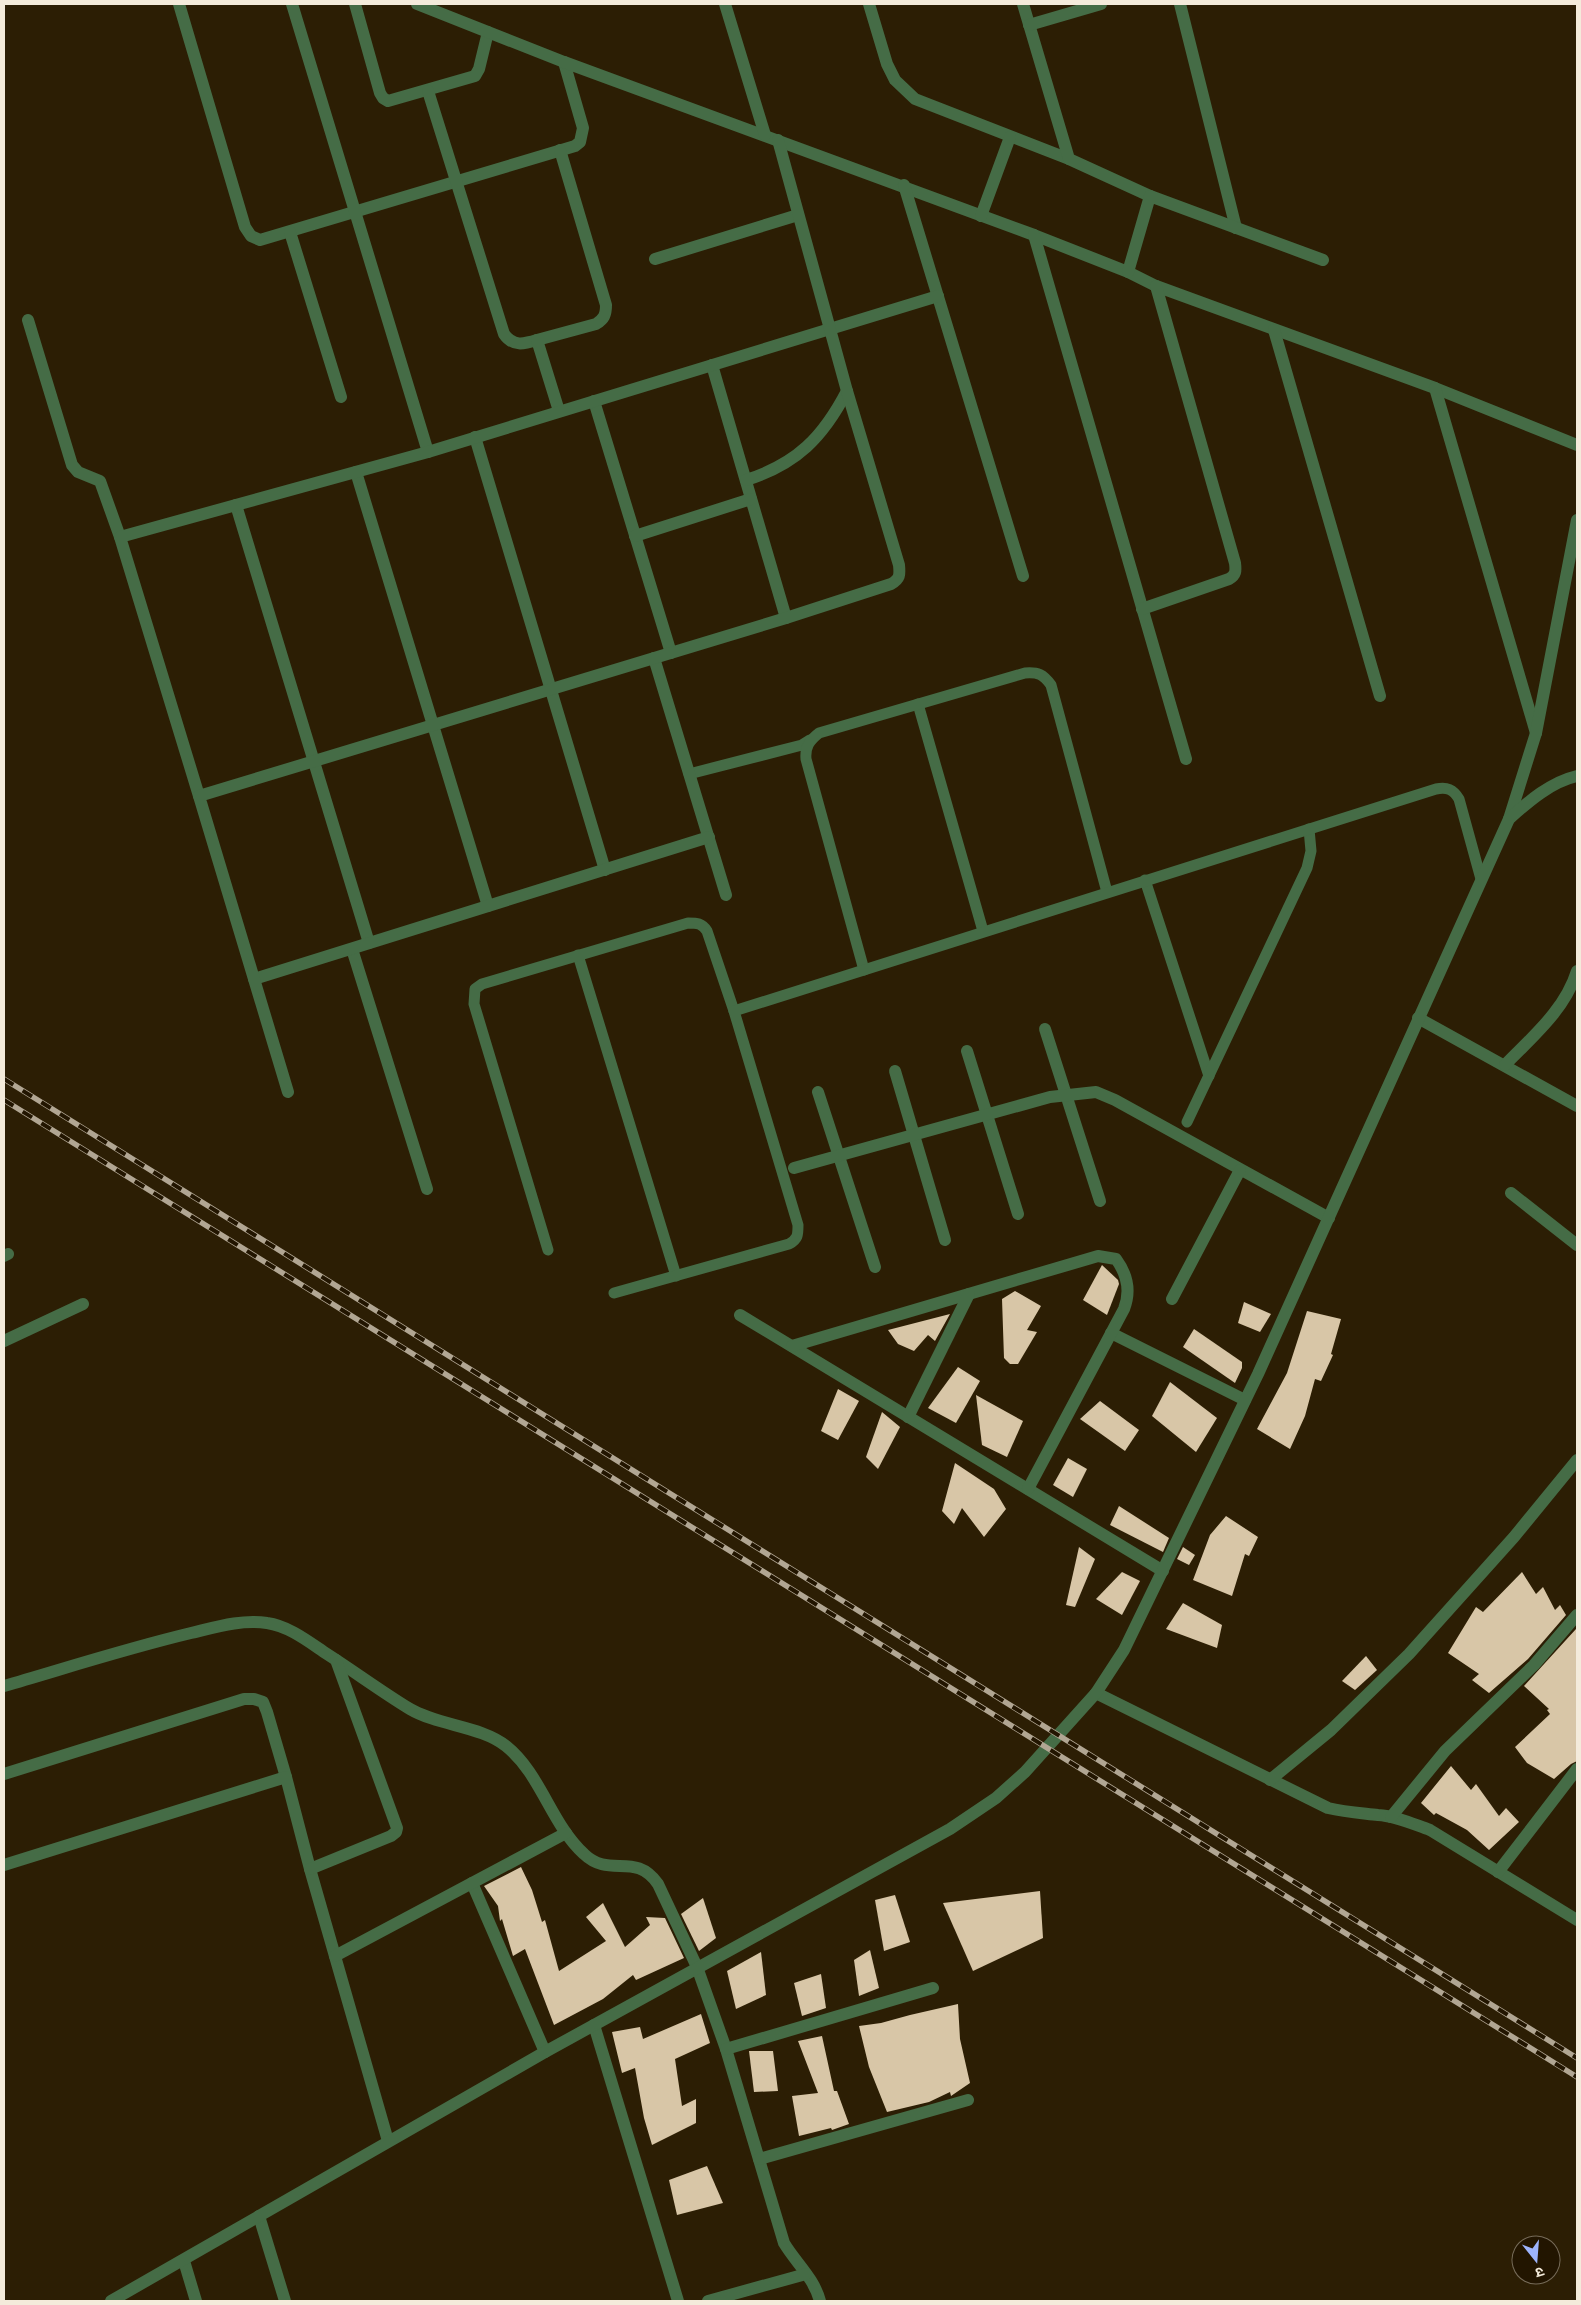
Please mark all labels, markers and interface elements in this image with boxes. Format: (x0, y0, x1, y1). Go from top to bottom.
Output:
north arrow (1511, 2235, 1561, 2285)
text: उ (1533, 2264, 1546, 2282)

